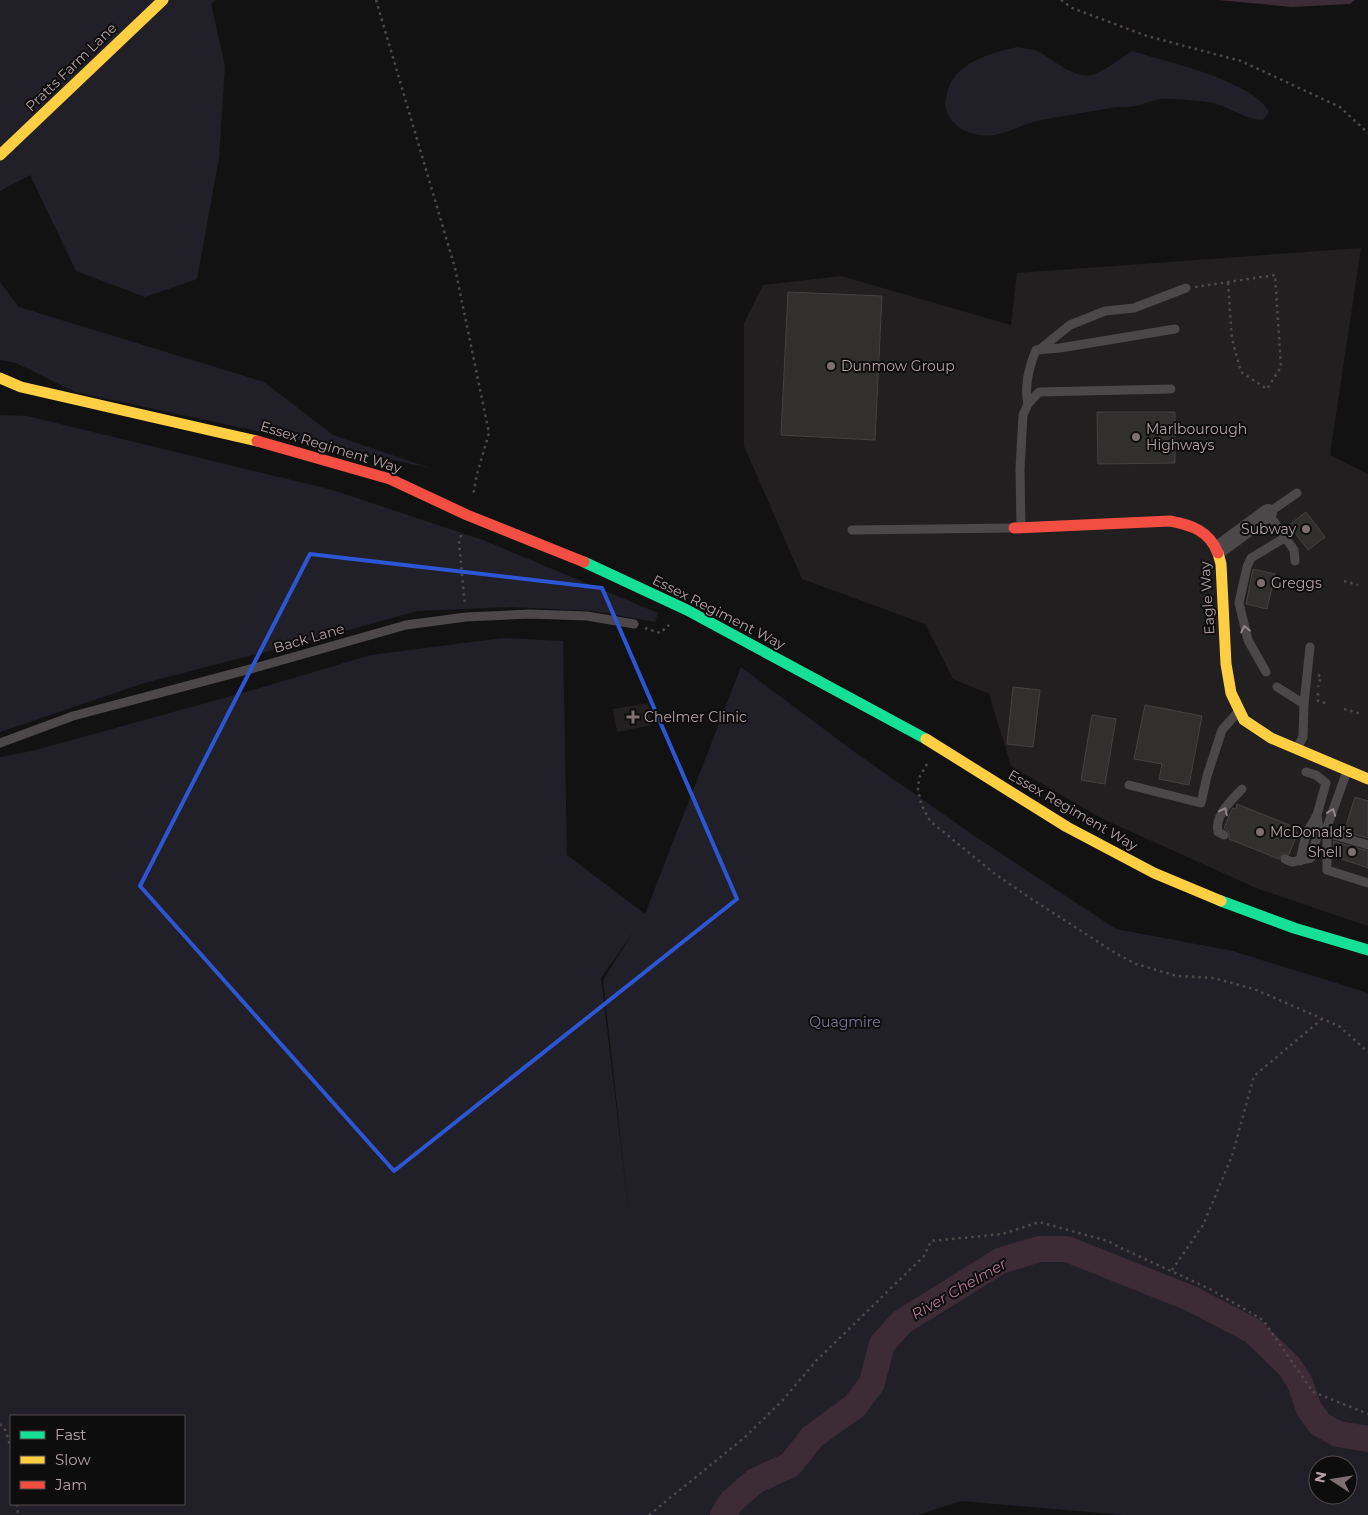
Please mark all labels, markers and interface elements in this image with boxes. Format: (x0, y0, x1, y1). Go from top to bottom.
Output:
street label: Pratts Farm Lane (22, 19, 120, 115)
place label: Dunmow Group (841, 357, 955, 375)
marker: Dunmow Group (825, 360, 837, 372)
street label: Essex Regiment Way (258, 417, 404, 477)
place label: Marlbourough Highways (1146, 420, 1247, 454)
marker: Marlbourough Highways (1130, 431, 1142, 443)
place label: Subway (1241, 520, 1296, 538)
marker: Subway (1300, 523, 1312, 535)
street label: Eagle Way (1195, 560, 1219, 635)
street label: Essex Regiment Way (650, 571, 789, 654)
place label: Greggs (1271, 574, 1322, 592)
marker: Greggs (1255, 577, 1267, 589)
street label: Back Lane (271, 619, 347, 657)
one-way arrow (1240, 624, 1251, 633)
place label: Chelmer Clinic (644, 708, 747, 726)
marker: Chelmer Clinic (626, 710, 640, 724)
street label: Essex Regiment Way (1005, 766, 1141, 855)
one-way arrow (1218, 808, 1228, 817)
one-way arrow (1326, 808, 1336, 817)
place label: McDonald's (1270, 823, 1352, 841)
marker: McDonald's (1254, 826, 1266, 838)
place label: Shell (1308, 843, 1342, 861)
marker: Shell (1346, 846, 1358, 858)
park label: Quagmire (809, 1013, 881, 1031)
water label: River Chelmer (908, 1253, 1011, 1323)
legend (10, 1415, 185, 1505)
text: Fast (55, 1425, 86, 1444)
text: Slow (55, 1450, 91, 1469)
north arrow (1308, 1455, 1358, 1505)
text: N (1310, 1470, 1330, 1485)
text: Jam (54, 1475, 87, 1494)

